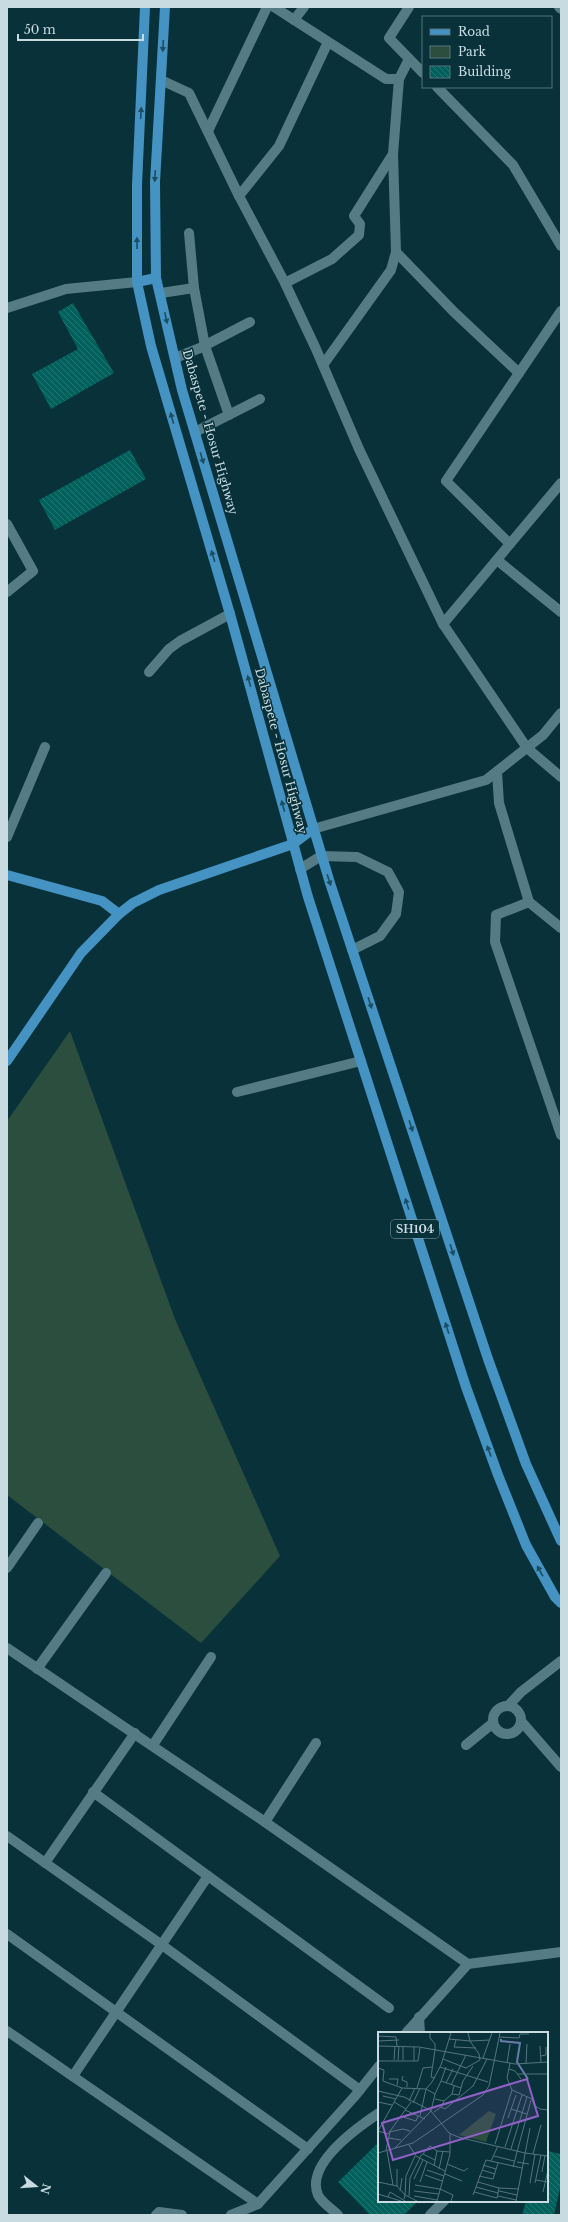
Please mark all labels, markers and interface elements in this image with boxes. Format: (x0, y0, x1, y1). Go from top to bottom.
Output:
scale bar (18, 16, 143, 42)
legend (422, 16, 552, 88)
text: 50 m (24, 22, 56, 37)
text: Road (458, 24, 490, 39)
one-way arrow (159, 40, 166, 52)
text: Park (458, 44, 486, 59)
text: Building (458, 64, 512, 79)
one-way arrow (137, 107, 144, 119)
one-way arrow (152, 170, 159, 182)
one-way arrow (134, 236, 140, 249)
one-way arrow (164, 312, 170, 325)
street label: Dabaspete - Hosur Highway (180, 347, 241, 517)
one-way arrow (169, 412, 175, 424)
one-way arrow (199, 452, 205, 464)
one-way arrow (210, 550, 216, 562)
street label: Dabaspete - Hosur Highway (252, 666, 311, 836)
one-way arrow (245, 675, 251, 687)
one-way arrow (280, 800, 286, 812)
one-way arrow (326, 874, 332, 886)
one-way arrow (367, 997, 373, 1009)
one-way arrow (408, 1121, 414, 1133)
one-way arrow (404, 1198, 410, 1210)
road number: SH104 (391, 1220, 439, 1238)
one-way arrow (449, 1244, 455, 1256)
one-way arrow (444, 1322, 450, 1334)
one-way arrow (486, 1445, 492, 1457)
one-way arrow (537, 1565, 544, 1576)
inset map (378, 2032, 548, 2202)
north arrow (16, 2166, 56, 2206)
text: N (37, 2182, 54, 2197)

